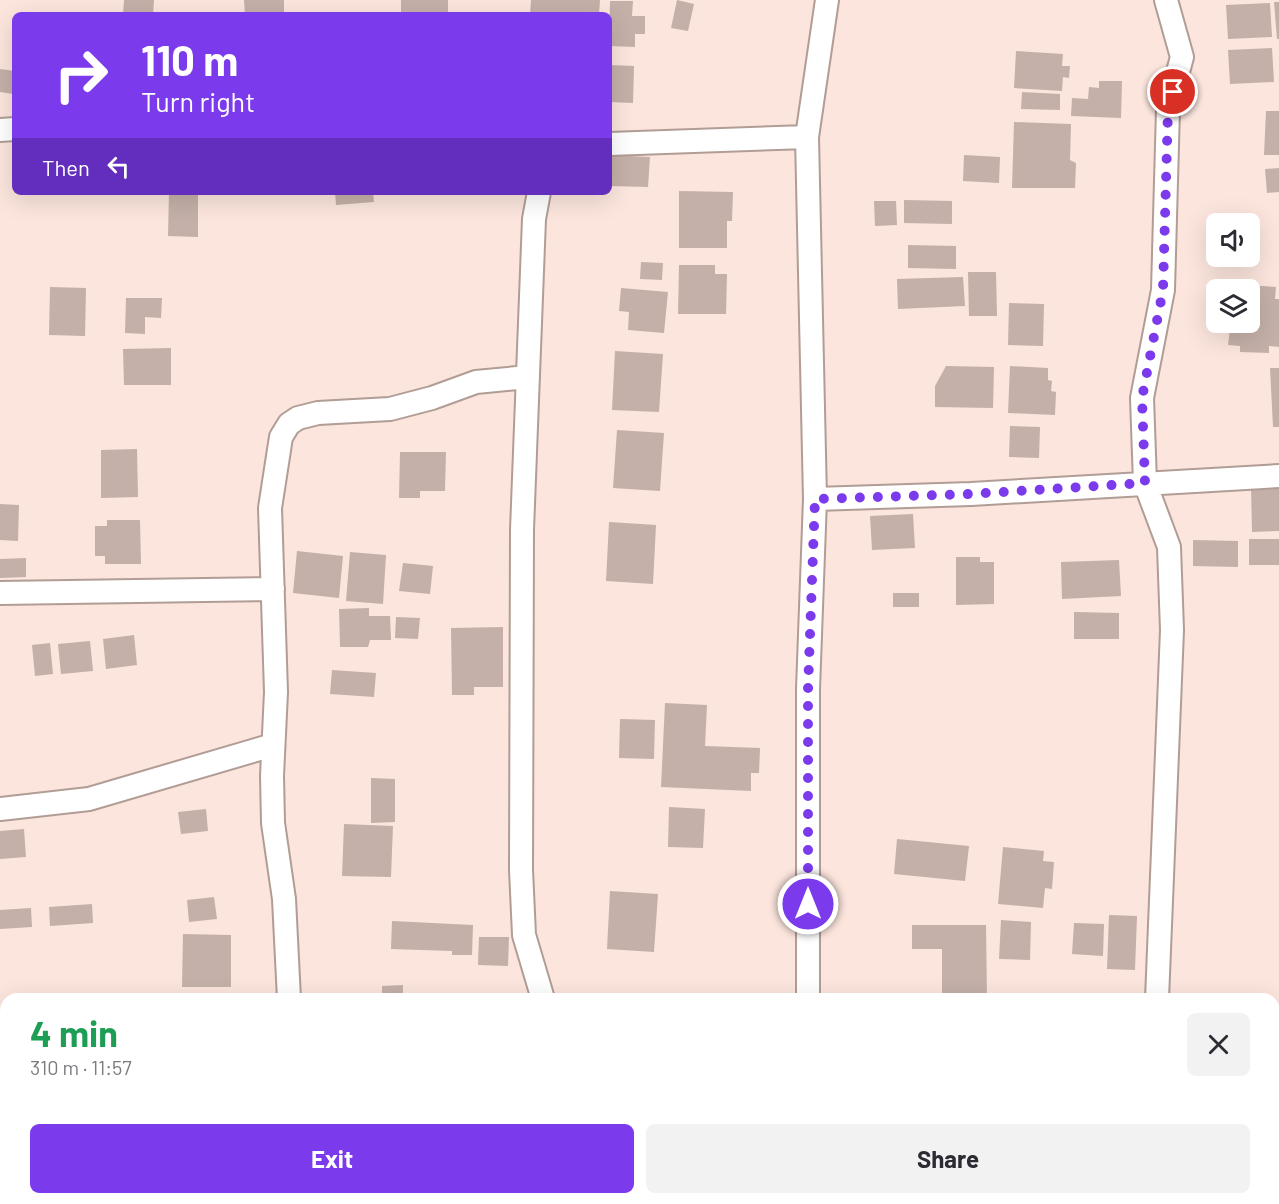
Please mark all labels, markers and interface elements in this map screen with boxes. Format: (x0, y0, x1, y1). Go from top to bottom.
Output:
text: 110 m (141, 34, 238, 84)
icon: right (42, 36, 120, 114)
pin (1147, 66, 1198, 117)
icon: arrive (1156, 75, 1189, 108)
text: Turn right (141, 85, 255, 117)
icon: left (102, 150, 135, 183)
text: Then (42, 154, 90, 180)
map controls (1206, 213, 1260, 333)
button: sound (1206, 213, 1260, 267)
button: layers (1206, 279, 1260, 333)
position arrow (776, 872, 840, 936)
text: 4 min (30, 1011, 118, 1054)
button: close (1187, 1013, 1250, 1076)
text: 310 m · 11:57 (30, 1055, 132, 1079)
button: Exit (30, 1124, 634, 1193)
button: Share (646, 1124, 1250, 1193)

